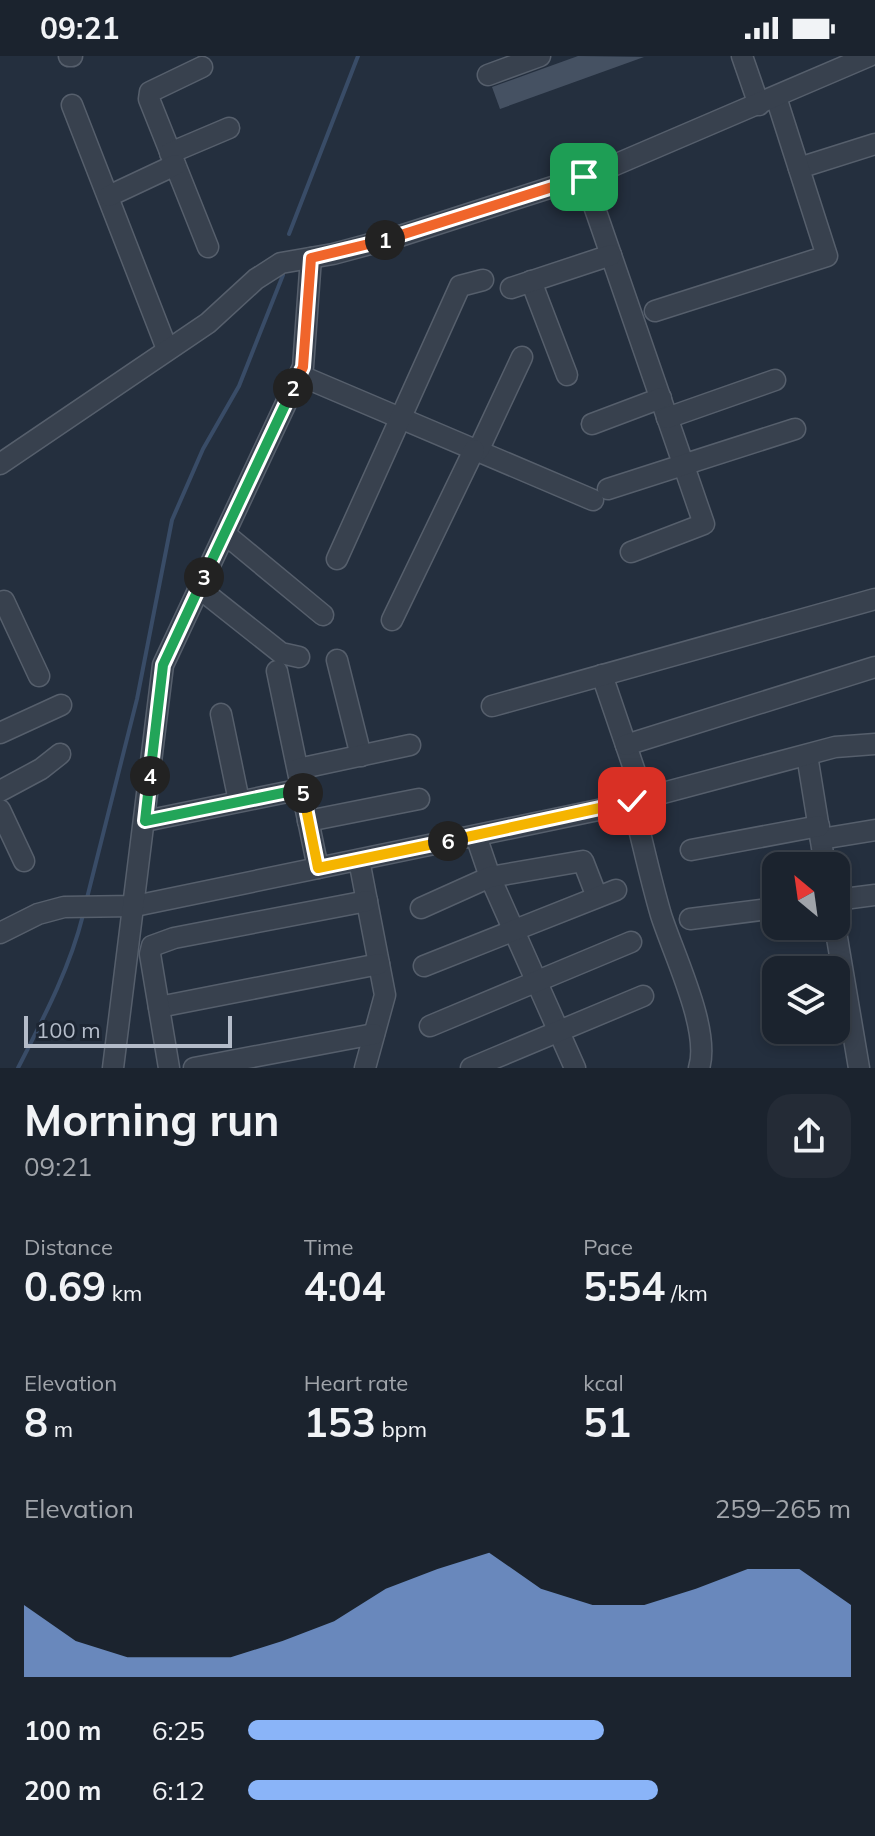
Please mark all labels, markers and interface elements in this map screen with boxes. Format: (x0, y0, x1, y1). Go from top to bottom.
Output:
text: 09:21 (40, 9, 119, 47)
pin (550, 143, 618, 211)
icon: arrive (562, 155, 606, 199)
pin: 1 (365, 220, 405, 260)
text: 1 (378, 226, 392, 254)
pin: 2 (273, 368, 313, 408)
text: 2 (286, 374, 300, 402)
pin: 3 (184, 557, 224, 597)
text: 3 (197, 563, 211, 591)
pin: 4 (130, 756, 170, 796)
text: 4 (143, 762, 157, 790)
pin (598, 767, 666, 835)
pin: 5 (283, 773, 323, 813)
text: 5 (296, 779, 310, 807)
icon: check (610, 779, 654, 823)
pin: 6 (428, 821, 468, 861)
text: 6 (441, 827, 455, 855)
north arrow (762, 852, 850, 940)
map controls (762, 852, 850, 1044)
button: layers (762, 956, 850, 1044)
scale bar (24, 1012, 232, 1048)
text: 100 m (36, 1016, 101, 1044)
text: Morning run (24, 1092, 280, 1147)
button: share (767, 1094, 851, 1178)
text: 09:21 (24, 1150, 92, 1183)
text: Distance (24, 1233, 113, 1261)
text: Time (304, 1233, 353, 1261)
text: Pace (583, 1233, 633, 1261)
text: 0.69 (24, 1261, 106, 1311)
text: 4:04 (304, 1261, 386, 1311)
text: 5:54 (583, 1261, 665, 1311)
text: km (106, 1279, 142, 1307)
text: /km (665, 1279, 708, 1307)
text: Elevation (24, 1369, 117, 1397)
text: Heart rate (304, 1369, 408, 1397)
text: kcal (583, 1369, 624, 1397)
text: 8 (24, 1397, 48, 1447)
text: 153 (304, 1397, 376, 1447)
text: 51 (583, 1397, 631, 1447)
text: m (48, 1415, 73, 1443)
text: bpm (376, 1415, 427, 1443)
text: Elevation (24, 1492, 134, 1525)
text: 259–265 m (715, 1492, 851, 1525)
text: 100 m (24, 1714, 101, 1747)
text: 6:25 (152, 1714, 205, 1747)
text: 200 m (24, 1774, 101, 1807)
text: 6:12 (152, 1774, 205, 1807)

